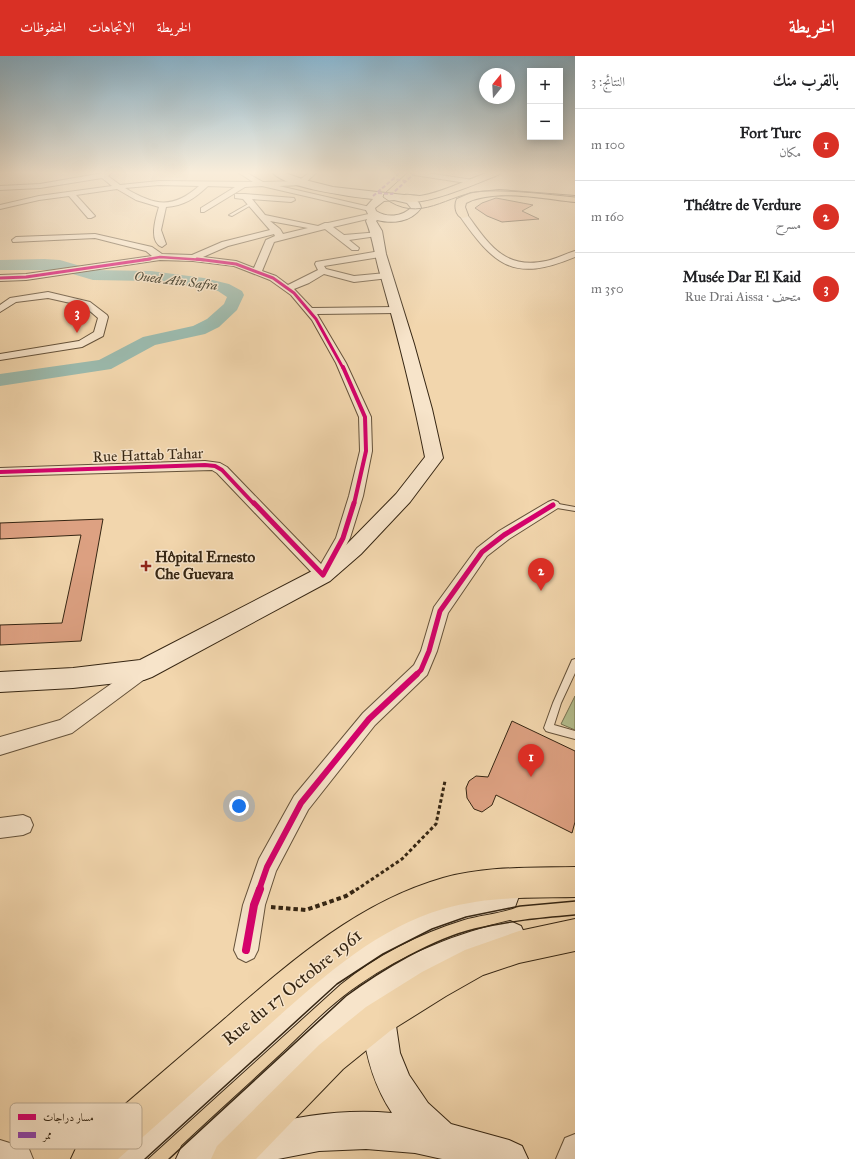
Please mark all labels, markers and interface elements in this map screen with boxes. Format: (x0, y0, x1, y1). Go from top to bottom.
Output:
text: الخريطة (789, 15, 835, 38)
text: المحفوظات (20, 19, 66, 36)
text: الاتجاهات (88, 19, 135, 36)
text: الخريطة (157, 19, 191, 36)
north arrow (479, 68, 515, 104)
map controls (527, 68, 563, 140)
button: + (527, 68, 563, 104)
text: بالقرب منك (773, 70, 839, 91)
text: النتائج: 3 (591, 74, 625, 90)
button: − (527, 104, 563, 140)
text: Fort Turc (740, 124, 801, 142)
text: 100 m (591, 137, 625, 153)
text: 1 (823, 137, 829, 153)
text: مكان (779, 145, 801, 161)
text: Théâtre de Verdure (684, 196, 801, 214)
text: 160 m (591, 209, 624, 225)
text: 2 (823, 209, 829, 225)
text: مسرح (775, 217, 801, 233)
water label: Oued Aîn Safra (134, 268, 218, 294)
text: Musée Dar El Kaid (683, 268, 801, 286)
text: 350 m (591, 281, 624, 297)
text: 3 (823, 281, 829, 297)
text: متحف · Rue Drai Aissa (685, 289, 801, 305)
pin: 3 (64, 300, 90, 333)
street label: Rue Hattab Tahar (92, 444, 204, 466)
place label: Hôpital Ernesto Che Guevara (155, 548, 255, 583)
pin: 2 (528, 558, 554, 591)
marker: Hôpital Ernesto Che Guevara (140, 560, 152, 572)
pin: 1 (518, 744, 544, 777)
your location (229, 796, 249, 816)
street label: Rue du 17 Octobre 1961 (218, 924, 366, 1050)
legend (10, 1103, 142, 1149)
text: مسار دراجات (43, 1111, 94, 1124)
text: ممر (42, 1129, 52, 1143)

